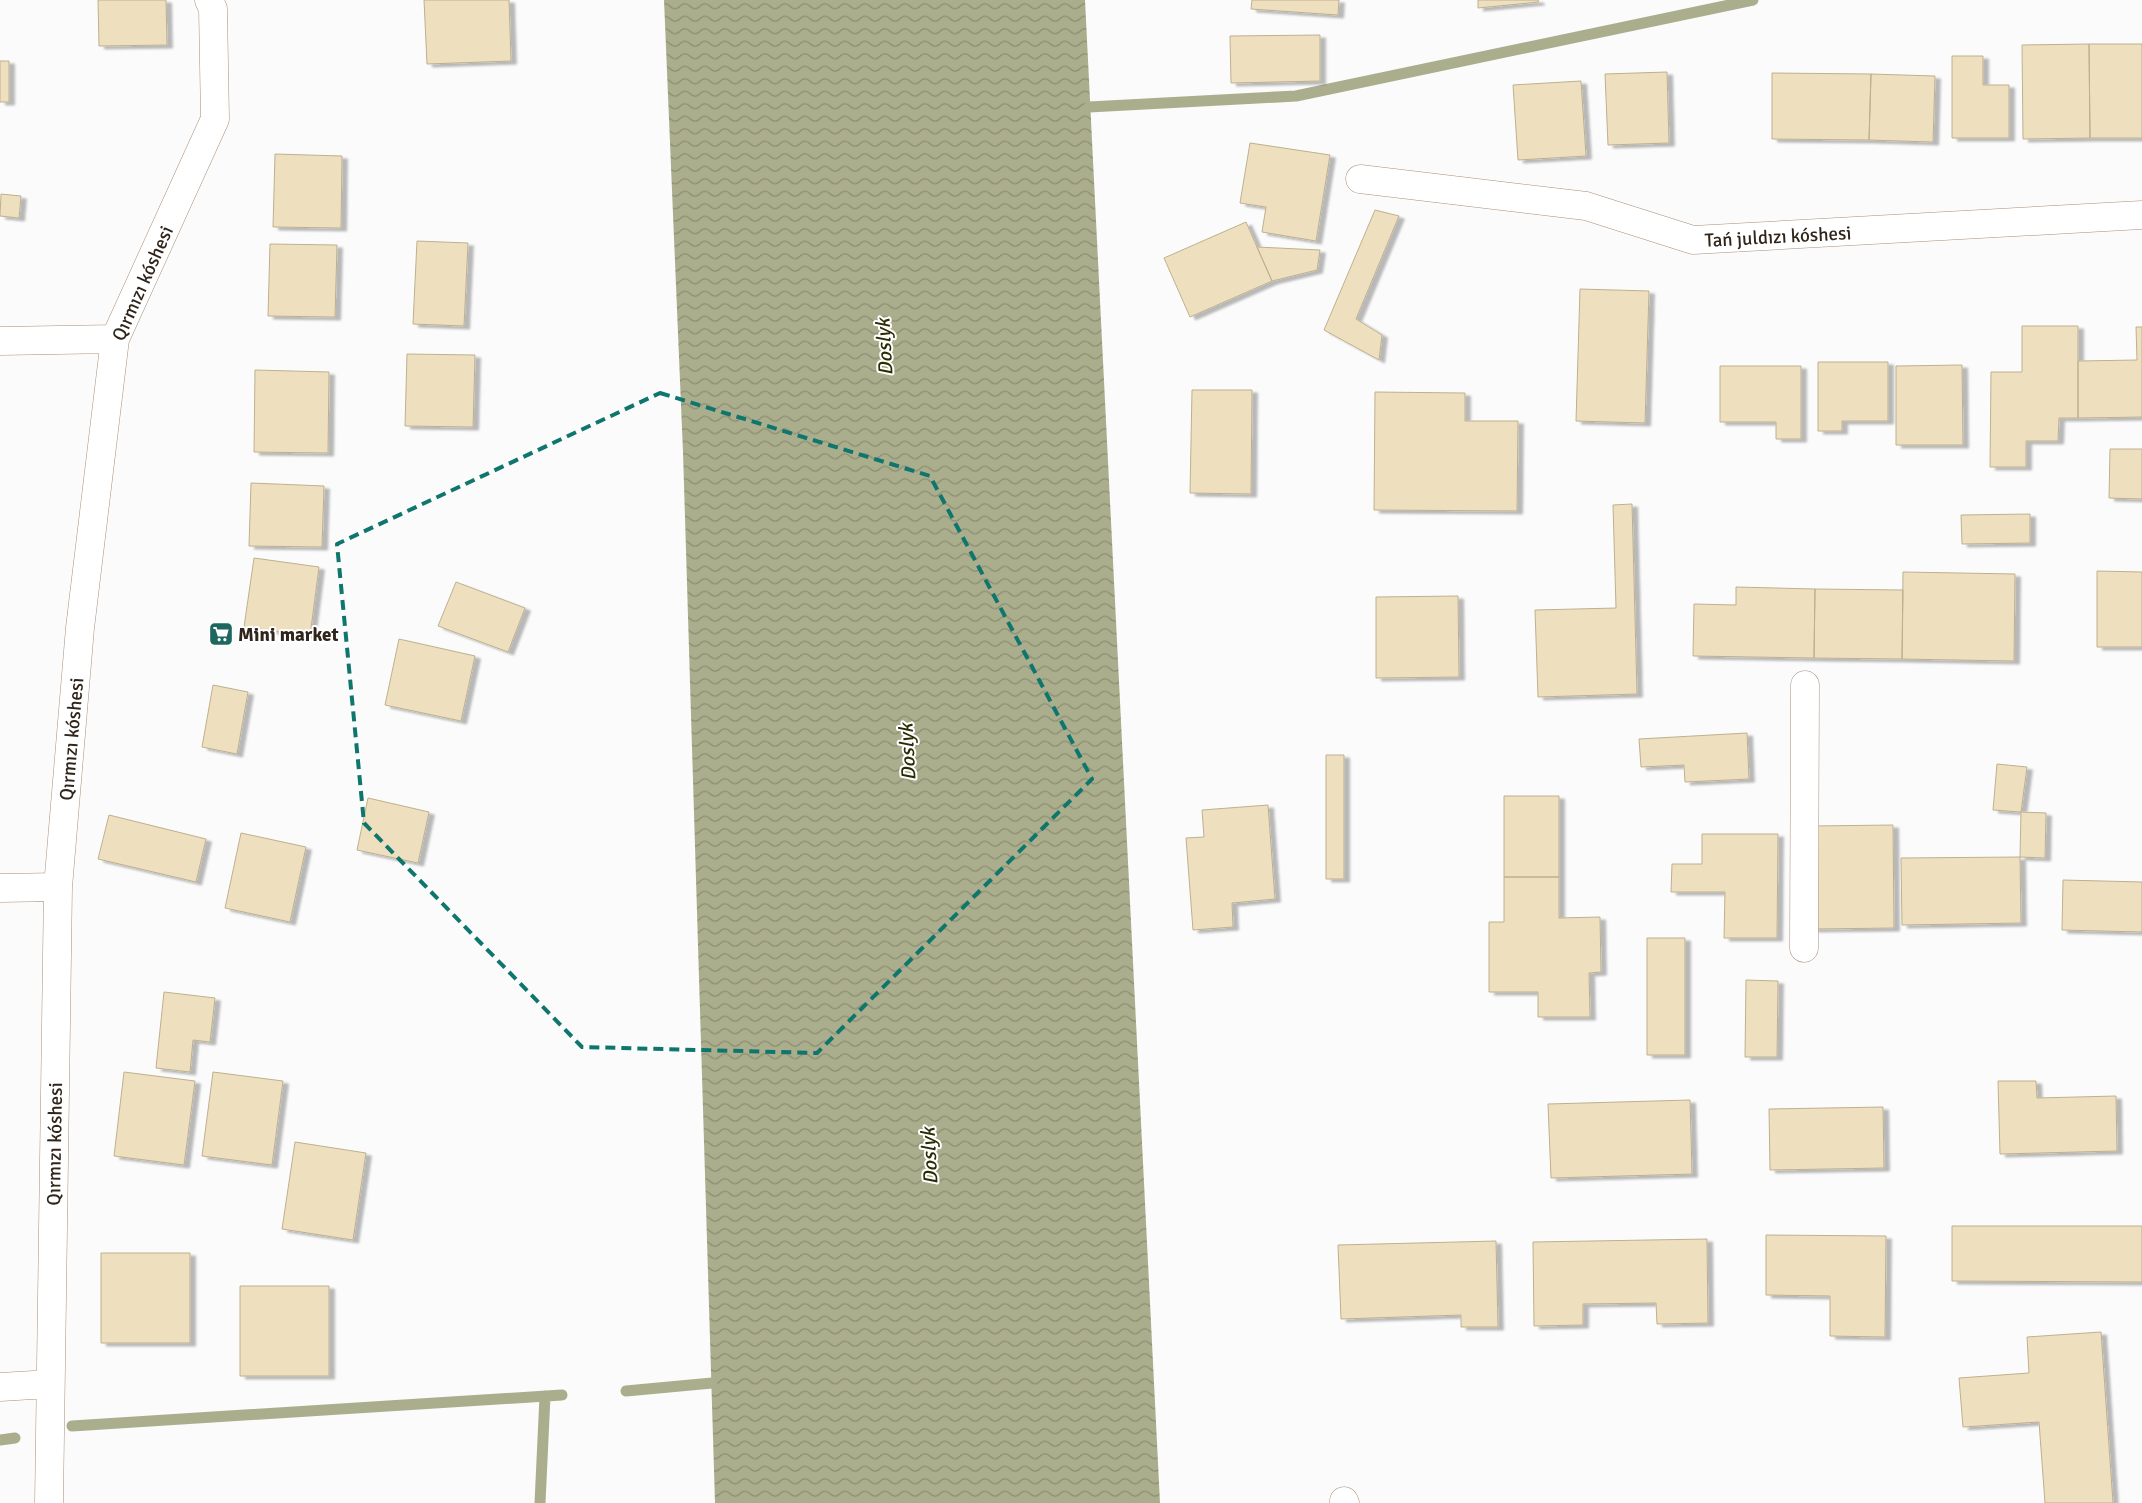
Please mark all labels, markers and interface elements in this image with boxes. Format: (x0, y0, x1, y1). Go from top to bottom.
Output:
street label: Tań juldızı kóshesi (1704, 221, 1852, 253)
street label: Qırmızı kóshesi (107, 222, 179, 345)
water label: Doslyk (870, 316, 898, 376)
supermarket icon: Mini market (208, 621, 234, 647)
place label: Mini market (238, 623, 339, 647)
street label: Qırmızı kóshesi (55, 677, 89, 802)
water label: Doslyk (893, 721, 921, 781)
street label: Qırmızı kóshesi (42, 1082, 68, 1206)
water label: Doslyk (915, 1125, 943, 1185)

